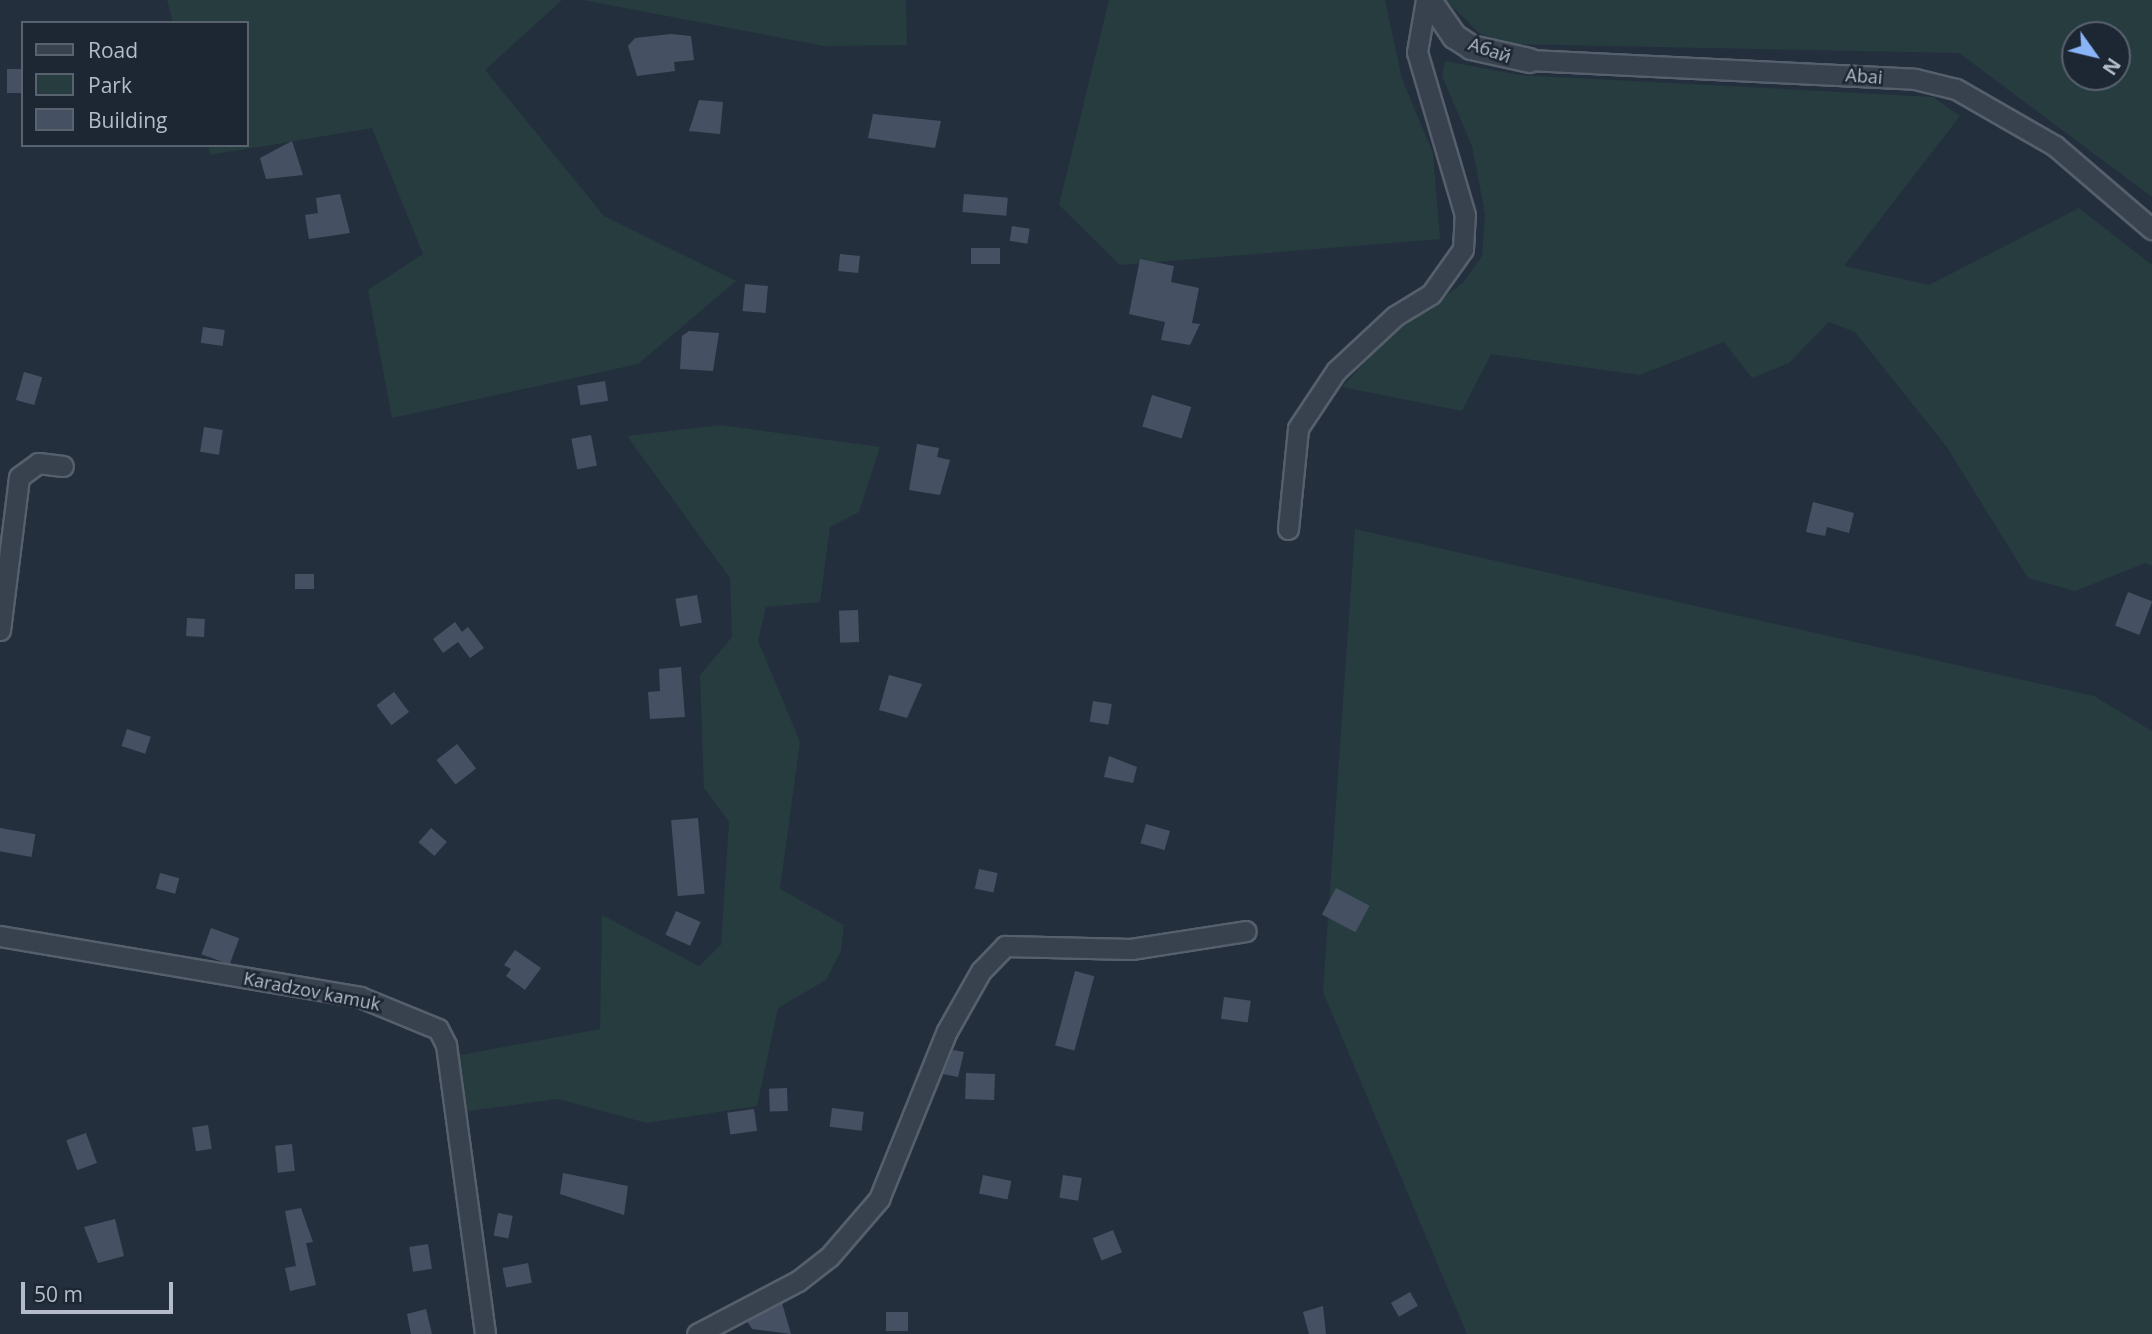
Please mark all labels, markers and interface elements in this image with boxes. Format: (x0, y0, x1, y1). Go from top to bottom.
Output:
legend (21, 21, 248, 147)
north arrow (2061, 21, 2131, 91)
street label: Абай (1466, 33, 1514, 67)
text: Road (88, 36, 138, 64)
text: N (2097, 53, 2127, 80)
street label: Abai (1845, 64, 1883, 88)
text: Park (88, 71, 132, 99)
text: Building (88, 106, 167, 134)
street label: Karadzov kamuk (242, 967, 382, 1015)
scale bar (24, 1268, 177, 1312)
text: 50 m (34, 1280, 83, 1308)

